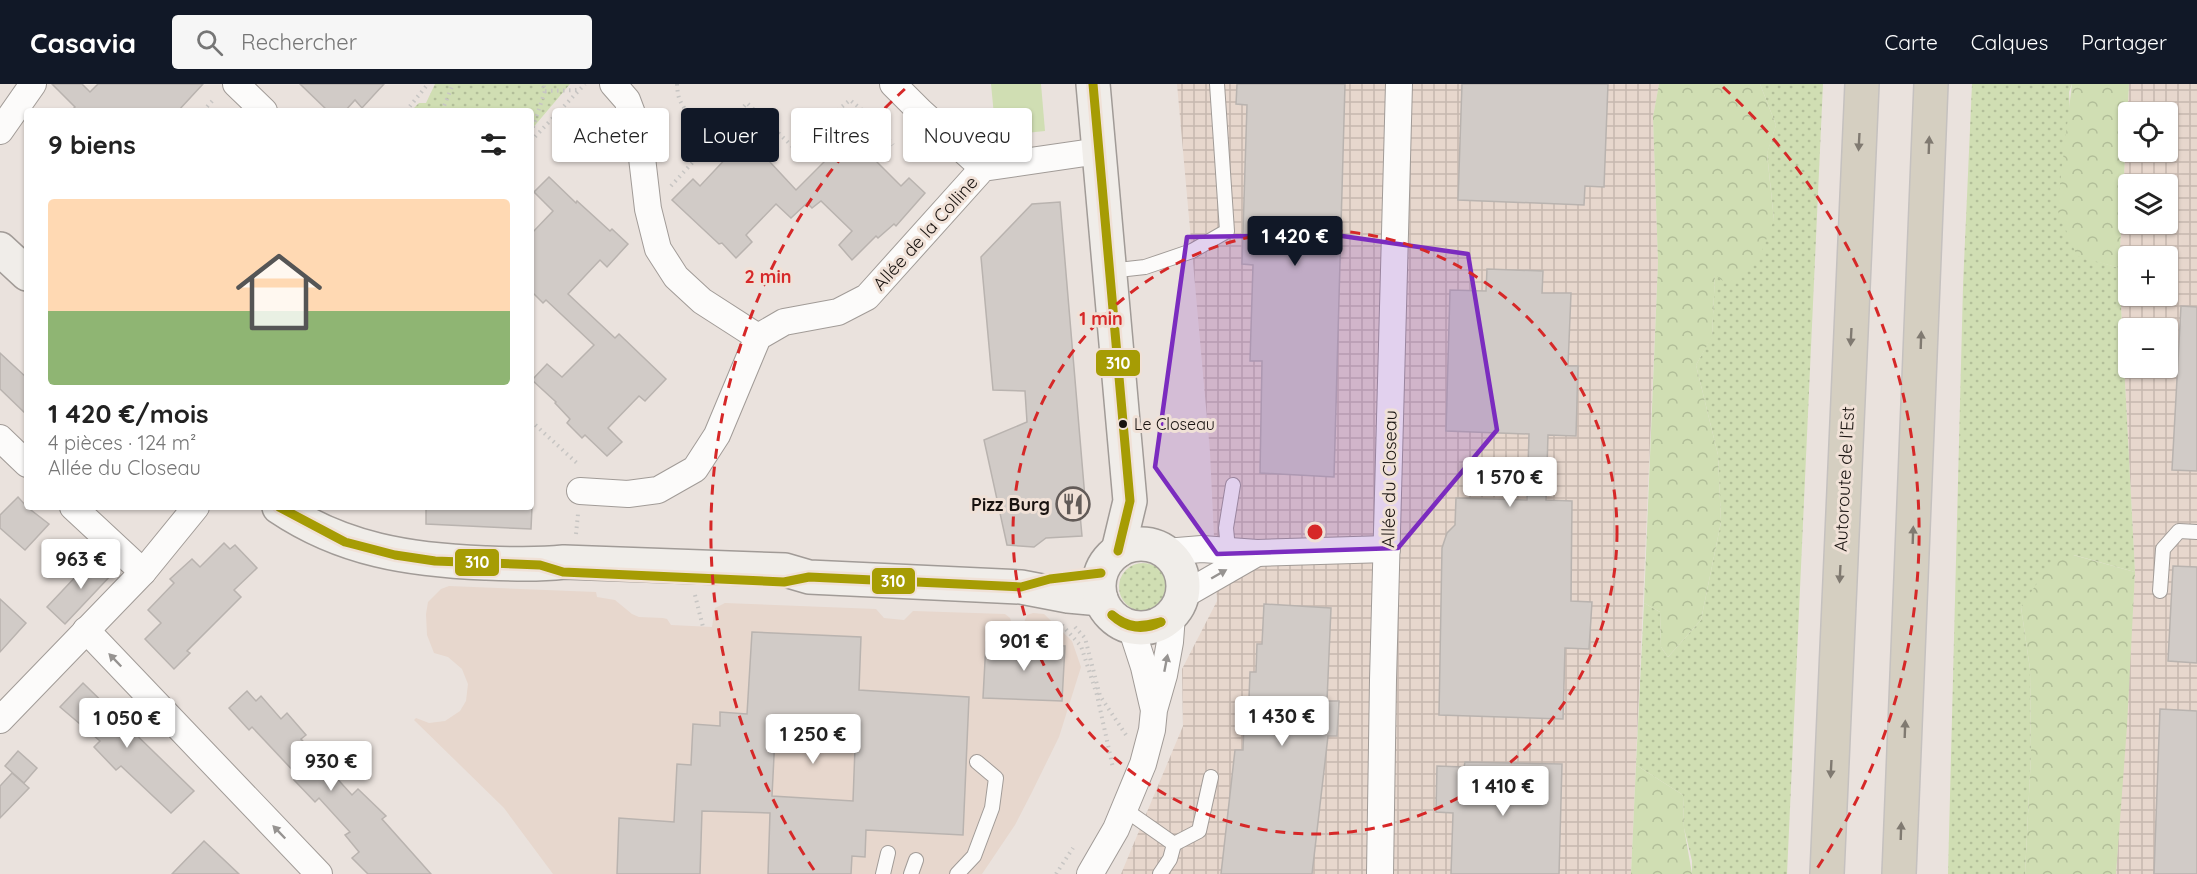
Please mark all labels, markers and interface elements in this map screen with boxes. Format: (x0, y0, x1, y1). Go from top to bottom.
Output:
search box (172, 15, 592, 69)
text: Casavia (30, 25, 136, 60)
icon: search (193, 26, 226, 59)
text: Rechercher (241, 28, 357, 56)
text: Carte (1884, 29, 1938, 55)
text: Calques (1971, 29, 2048, 55)
text: Partager (2081, 29, 2167, 55)
map controls (2118, 102, 2178, 378)
button: locate (2118, 102, 2178, 162)
chip: Acheter (552, 108, 669, 162)
chip: Louer (681, 108, 779, 162)
chip: Filtres (791, 108, 891, 162)
chip: Nouveau (903, 108, 1032, 162)
text: 9 biens (48, 128, 136, 161)
icon: filters (477, 128, 510, 161)
one-way arrow (1855, 133, 1864, 152)
one-way arrow (1924, 135, 1933, 154)
street label: Allée de la Colline (868, 171, 982, 295)
button: layers (2118, 174, 2178, 234)
pin: 1 420 € (1240, 216, 1350, 267)
text: 1 420 € (1262, 223, 1328, 248)
icon: home (225, 238, 333, 346)
button: + (2118, 246, 2178, 306)
text: 2 min (745, 265, 791, 288)
text: 1 min (1079, 307, 1123, 330)
button: − (2118, 318, 2178, 378)
one-way arrow (1846, 328, 1855, 347)
one-way arrow (1916, 330, 1925, 349)
line badge: 310 (1095, 349, 1141, 377)
text: 310 (1106, 353, 1130, 373)
text: 1 420 €/mois (48, 397, 209, 430)
street label: Autoroute de l’Est (1829, 406, 1859, 552)
street label: Allée du Closeau (1376, 410, 1402, 548)
place label: Le Closeau (1134, 414, 1215, 434)
marker: Le Closeau (1117, 418, 1129, 430)
text: 4 pièces · 124 m² (48, 430, 196, 455)
text: Allée du Closeau (48, 455, 201, 480)
pin: 1 570 € (1455, 457, 1565, 508)
text: 1 570 € (1477, 464, 1543, 489)
restaurant icon: Pizz Burg (1055, 486, 1091, 522)
place label: Pizz Burg (971, 493, 1050, 516)
centre of rings (1305, 522, 1325, 542)
one-way arrow (1908, 525, 1918, 544)
pin: 963 € (39, 539, 123, 590)
text: 963 € (55, 546, 107, 571)
line badge: 310 (454, 548, 500, 577)
text: 310 (465, 552, 489, 572)
one-way arrow (1836, 565, 1845, 584)
line badge: 310 (871, 567, 916, 595)
one-way arrow (1211, 568, 1227, 579)
text: 310 (881, 571, 905, 591)
pin: 901 € (982, 621, 1066, 672)
text: 901 € (999, 628, 1049, 653)
one-way arrow (108, 653, 122, 668)
one-way arrow (1162, 653, 1171, 672)
pin: 1 430 € (1227, 696, 1337, 747)
pin: 1 050 € (72, 698, 182, 749)
text: 1 430 € (1249, 703, 1315, 728)
text: 1 050 € (93, 705, 161, 730)
pin: 1 250 € (758, 714, 868, 765)
one-way arrow (1900, 720, 1910, 739)
text: 1 250 € (780, 721, 846, 746)
pin: 930 € (289, 741, 373, 792)
text: 930 € (305, 748, 357, 773)
one-way arrow (1827, 759, 1836, 778)
pin: 1 410 € (1448, 766, 1558, 817)
text: 1 410 € (1472, 773, 1534, 798)
one-way arrow (1896, 821, 1905, 840)
one-way arrow (272, 824, 286, 839)

